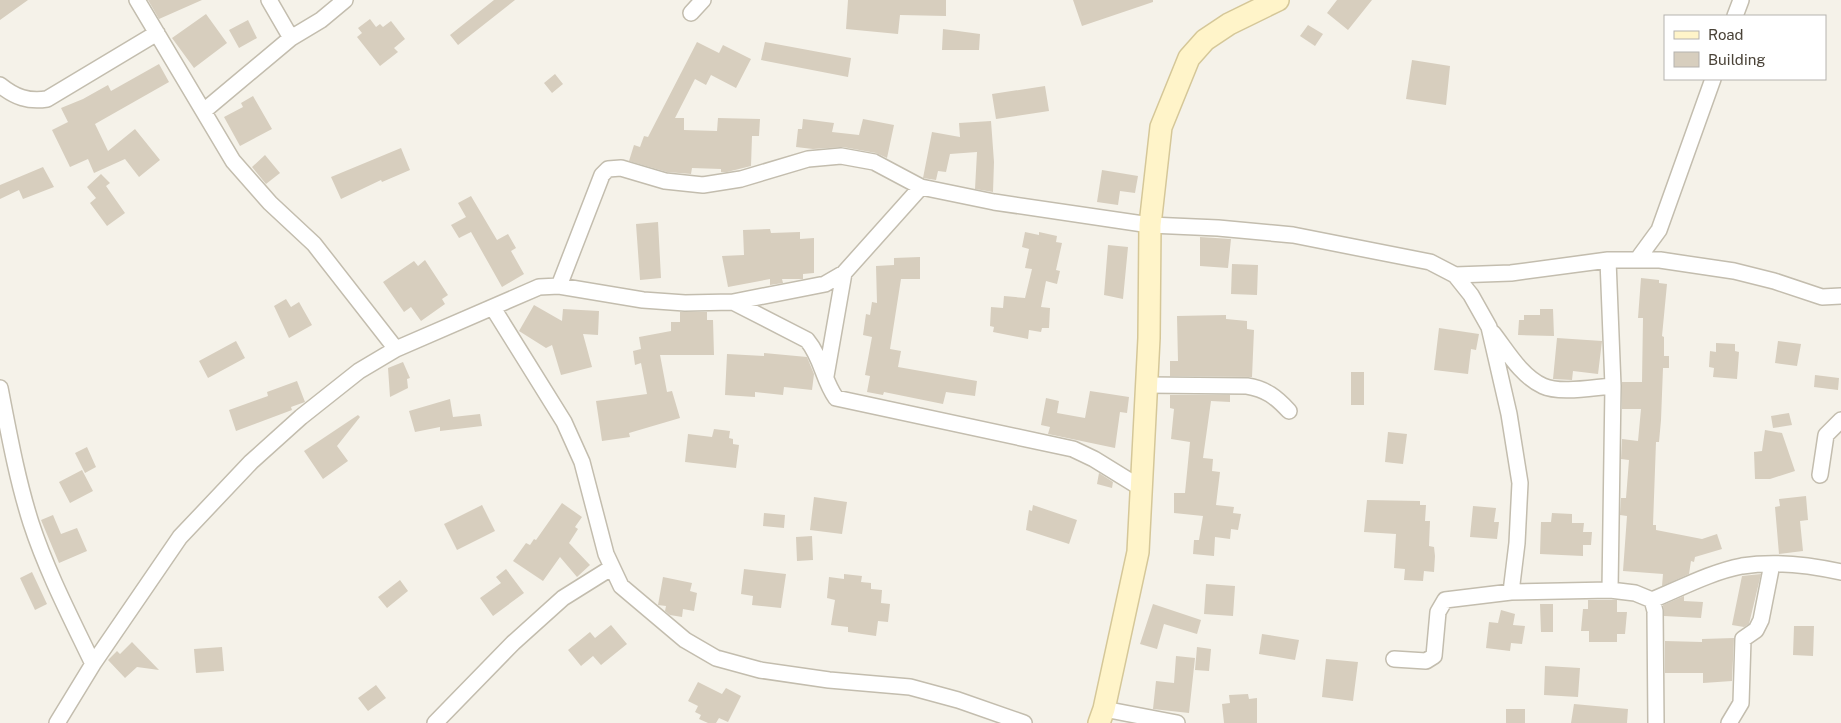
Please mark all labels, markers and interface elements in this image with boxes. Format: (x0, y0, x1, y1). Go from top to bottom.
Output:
legend (1664, 15, 1826, 80)
text: Road (1708, 26, 1744, 43)
text: Building (1708, 51, 1766, 68)

